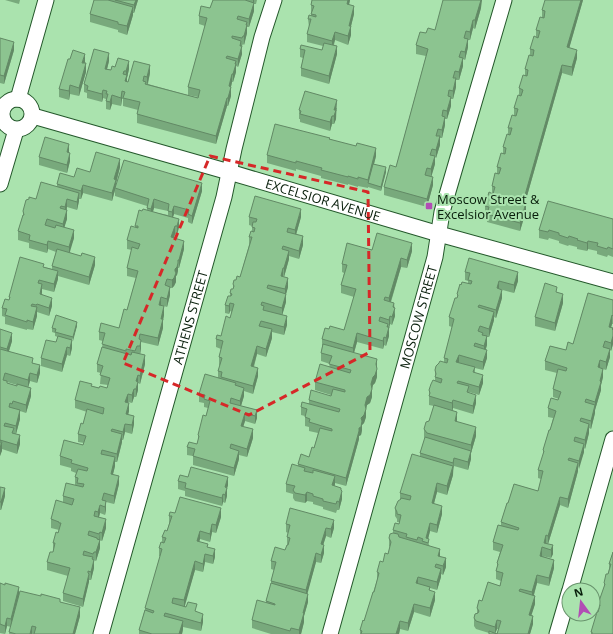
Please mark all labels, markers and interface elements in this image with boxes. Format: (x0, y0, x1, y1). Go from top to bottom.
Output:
street label: EXCELSIOR AVENUE (263, 174, 383, 225)
place label: Moscow Street & Excelsior Avenue (437, 190, 540, 223)
marker: Moscow Street & Excelsior Avenue (424, 201, 434, 211)
street label: MOSCOW STREET (395, 262, 441, 371)
street label: ATHENS STREET (168, 268, 212, 366)
north arrow (561, 582, 601, 622)
text: N (572, 583, 585, 600)

